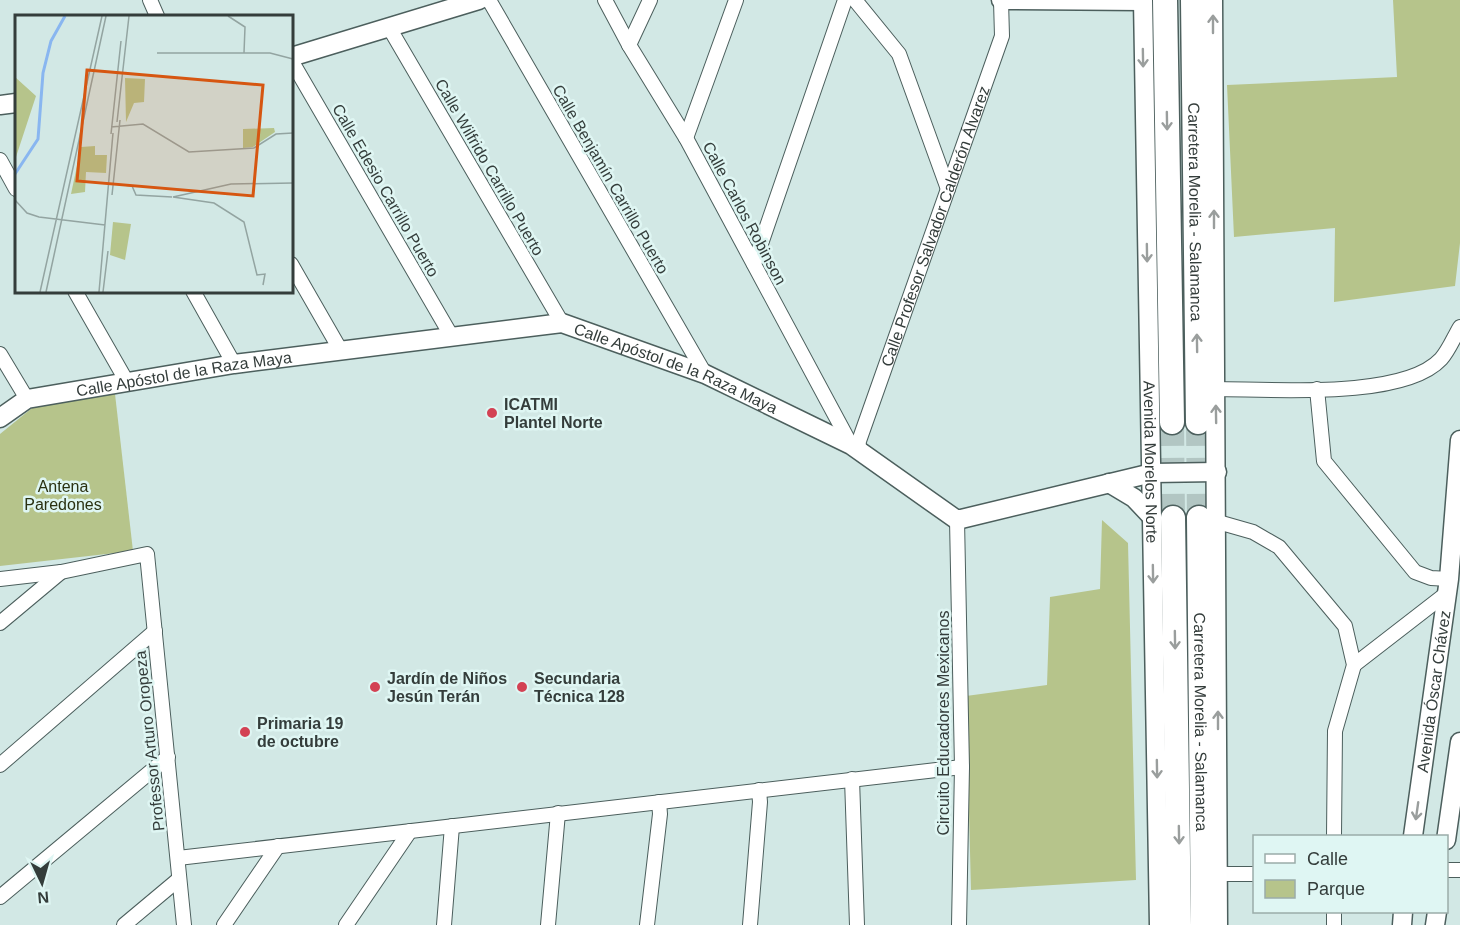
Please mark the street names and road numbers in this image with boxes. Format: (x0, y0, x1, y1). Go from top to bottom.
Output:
street label: Calle Wilfrido Carrillo Puerto (432, 76, 547, 259)
street label: Calle Benjamín Carrillo Puerto (549, 82, 672, 277)
street label: Calle Profesor Salvador Calderón Álvarez (878, 84, 993, 369)
street label: Calle Edesio Carrillo Puerto (329, 101, 442, 280)
street label: Carretera Morelia - Salamanca (1185, 102, 1205, 322)
street label: Calle Carlos Robinson (700, 139, 789, 288)
street label: Calle Apóstol de la Raza Maya (572, 320, 780, 417)
street label: Calle Apóstol de la Raza Maya (75, 349, 293, 400)
street label: Avenida Morelos Norte (1141, 381, 1160, 543)
street label: Avenida Óscar Chávez (1414, 609, 1454, 774)
street label: Circuito Educadores Mexicanos (935, 611, 952, 836)
street label: Carretera Morelia - Salamanca (1191, 612, 1210, 832)
street label: Professor Arturo Oropeza (132, 650, 167, 832)

